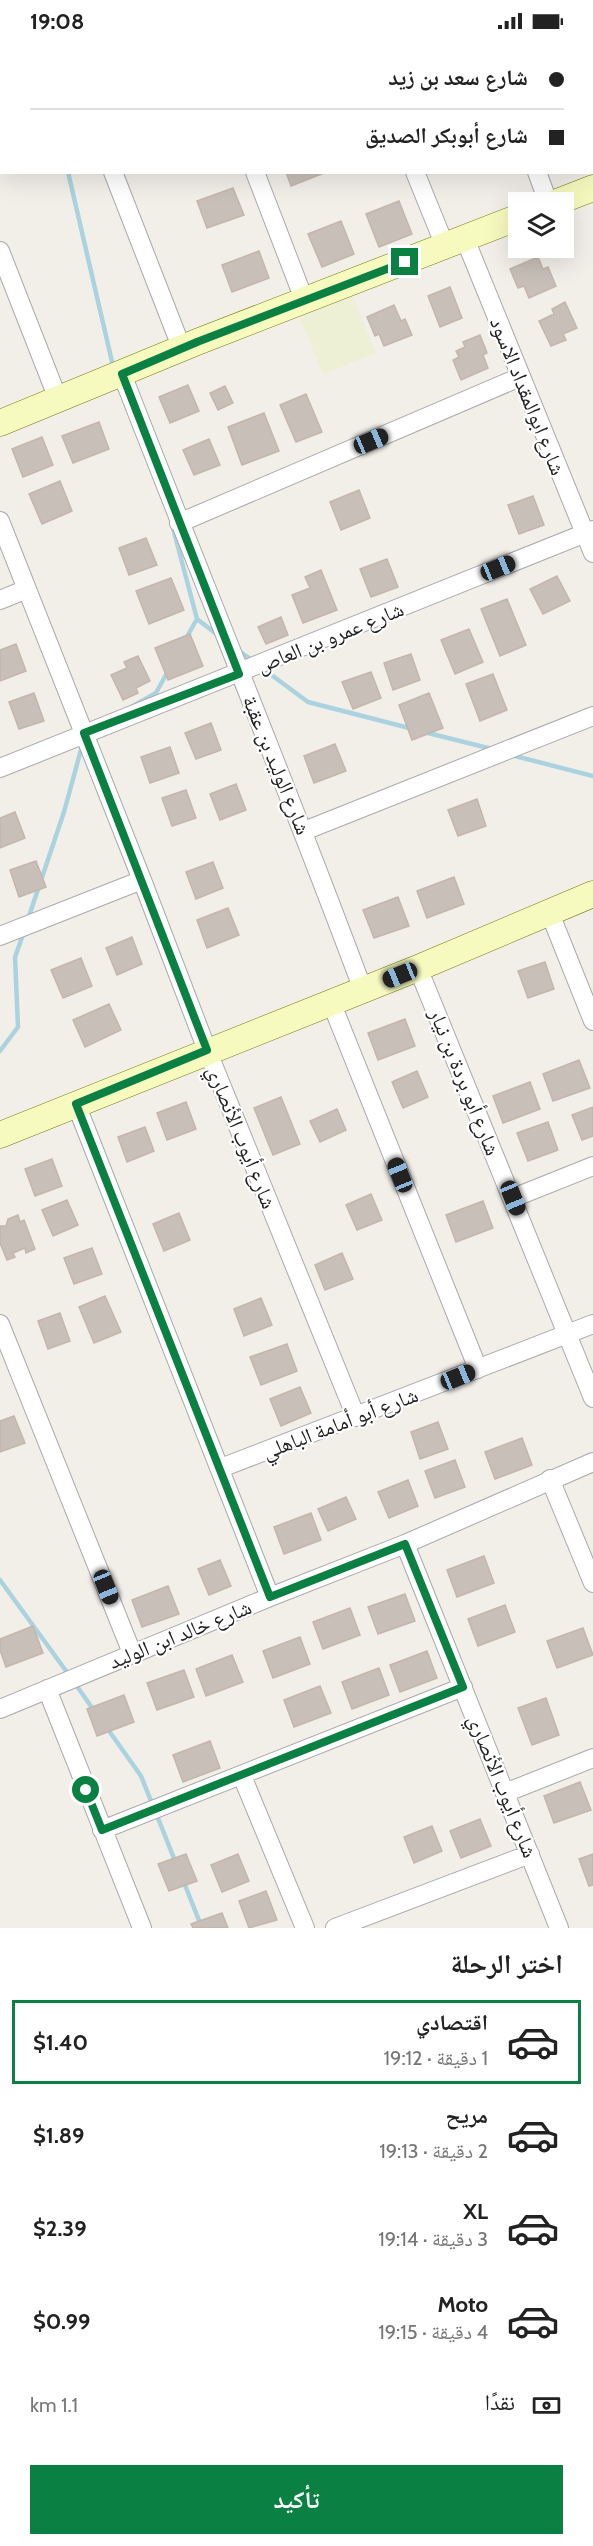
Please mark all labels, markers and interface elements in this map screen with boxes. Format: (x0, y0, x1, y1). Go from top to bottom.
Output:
text: 19:08 (30, 8, 84, 35)
text: شارع سعد بن زيد (388, 64, 528, 91)
text: شارع أبوبكر الصديق (365, 122, 528, 149)
map controls (508, 192, 574, 258)
button: layers (508, 192, 574, 258)
route end (391, 248, 418, 275)
street label: شارع ابوالمقداد الاسود (484, 313, 571, 479)
car (351, 426, 391, 456)
car (478, 553, 518, 583)
street label: شارع عمرو بن العاص (253, 596, 407, 679)
street label: شارع الوليد بن عقبة (237, 692, 316, 839)
car (380, 960, 420, 990)
street label: شارع أبو بردة بن نيار (423, 1004, 506, 1159)
street label: شارع أيوب الأنصاري (198, 1062, 282, 1214)
car (385, 1155, 415, 1195)
car (498, 1178, 528, 1218)
car (438, 1362, 478, 1392)
street label: شارع أبو أمامة الباهلي (259, 1382, 423, 1468)
car (91, 1567, 121, 1607)
street label: شارع خالد ابن الوليد (105, 1594, 255, 1675)
street label: شارع أيوب الأنصاري (459, 1711, 543, 1863)
route start (72, 1776, 99, 1803)
text: اختر الرحلة (450, 1947, 563, 1980)
text: اقتصادي (416, 2009, 488, 2036)
icon: car (506, 2015, 560, 2069)
text: $1.40 (33, 2029, 88, 2056)
text: 1 دقيقة · 19:12 (384, 2046, 488, 2070)
text: مريح (445, 2102, 488, 2129)
icon: car (506, 2108, 560, 2162)
text: $1.89 (33, 2122, 84, 2149)
text: 2 دقيقة · 19:13 (379, 2139, 488, 2163)
text: XL (463, 2198, 488, 2225)
icon: car (506, 2201, 560, 2255)
text: $2.39 (33, 2215, 87, 2242)
text: 3 دقيقة · 19:14 (378, 2227, 488, 2251)
text: Moto (437, 2291, 488, 2318)
icon: car (506, 2294, 560, 2348)
text: $0.99 (33, 2308, 90, 2335)
text: 4 دقيقة · 19:15 (378, 2320, 488, 2344)
text: نقدًا (485, 2389, 515, 2416)
icon: cash (530, 2389, 563, 2422)
text: 1.1 km (30, 2393, 78, 2417)
button: تأكيد (30, 2465, 563, 2534)

